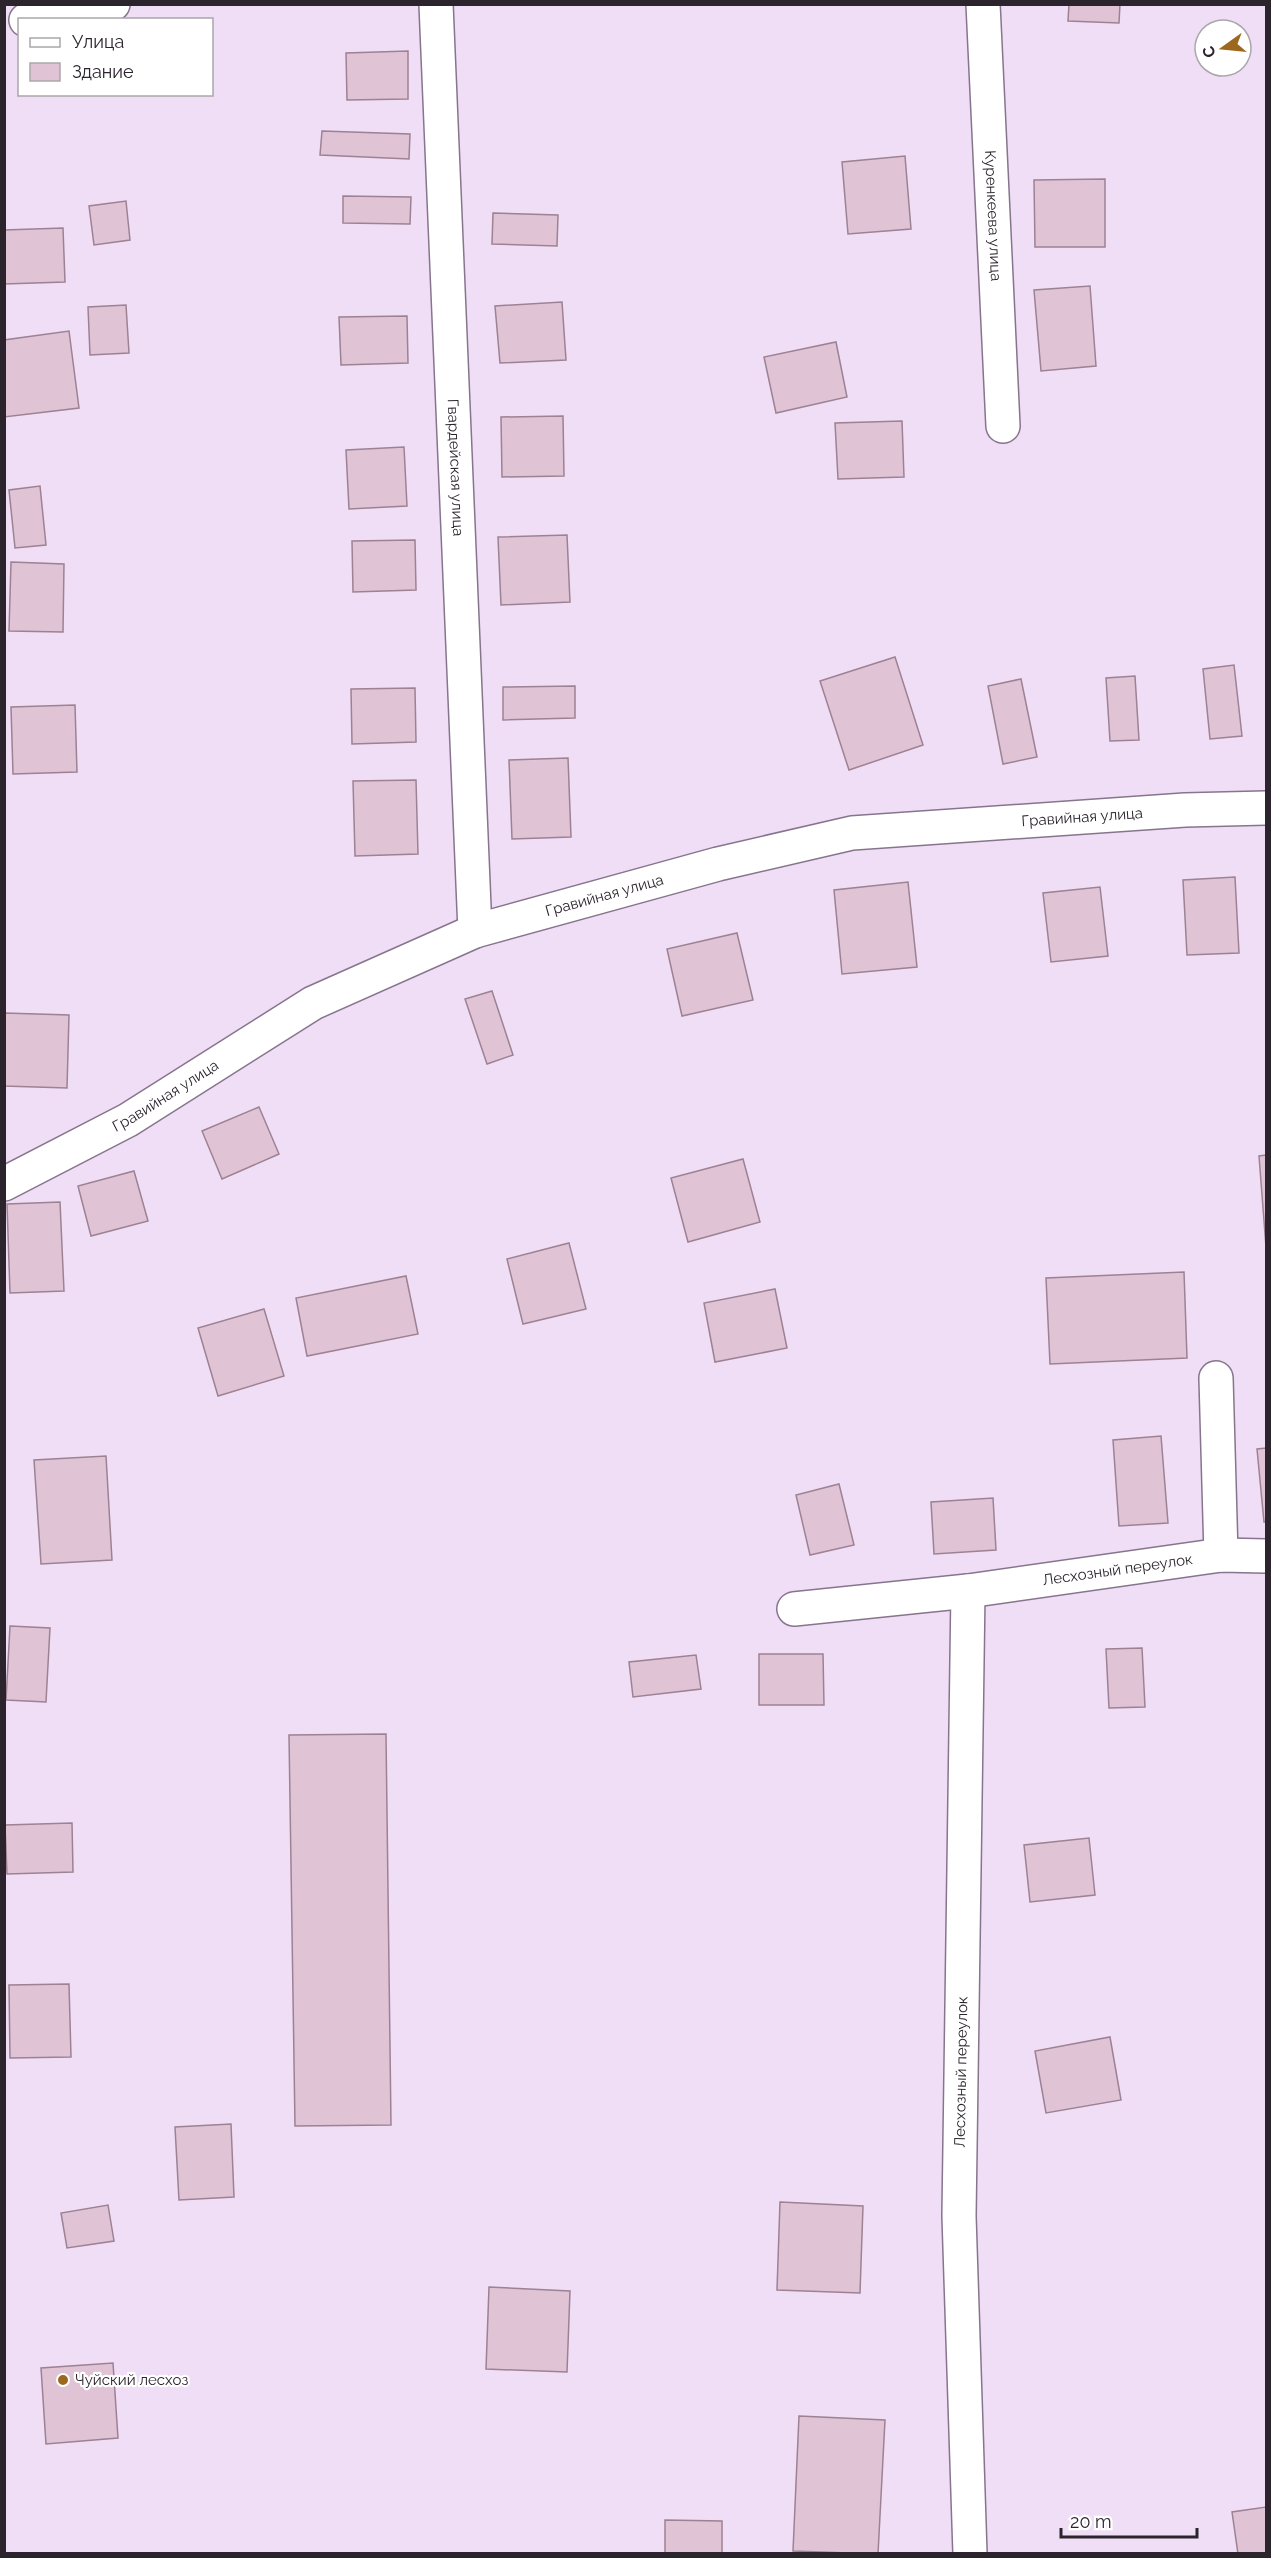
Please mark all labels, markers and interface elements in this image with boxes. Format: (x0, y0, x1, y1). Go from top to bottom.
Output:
legend (18, 18, 213, 96)
north arrow (1193, 18, 1253, 78)
text: Улица (72, 31, 124, 52)
text: С (1198, 44, 1220, 60)
text: Здание (72, 61, 134, 82)
street label: Куренкеева улица (981, 150, 1005, 282)
street label: Гвардейская улица (444, 398, 467, 537)
street label: Гравийная улица (1021, 804, 1143, 830)
street label: Гравийная улица (543, 870, 666, 920)
street label: Гравийная улица (109, 1056, 222, 1136)
street label: Лесхозный переулок (1041, 1550, 1194, 1589)
street label: Лесхозный переулок (951, 1996, 971, 2148)
place label: Чуйский лесхоз (75, 2371, 188, 2389)
marker: Чуйский лесхоз (56, 2373, 70, 2387)
scale bar (1061, 2501, 1198, 2539)
text: 20 m (1070, 2511, 1112, 2532)

